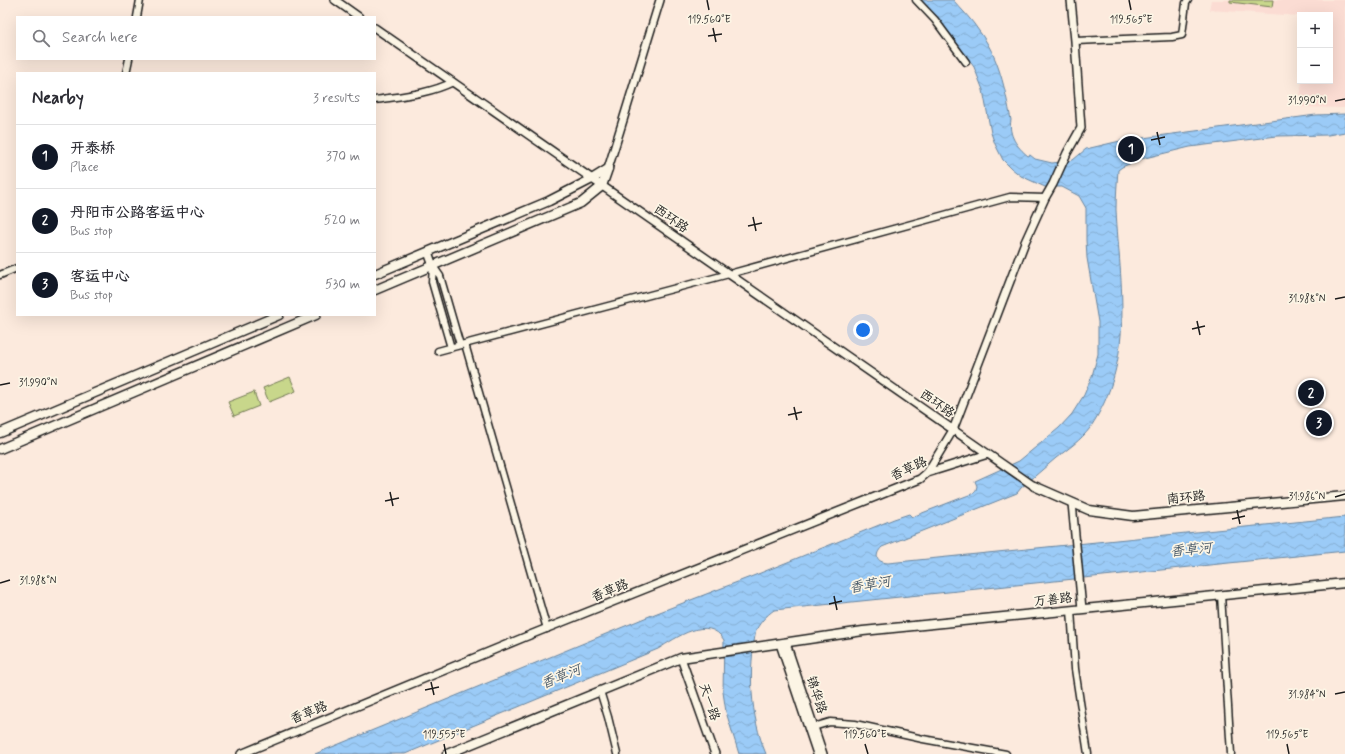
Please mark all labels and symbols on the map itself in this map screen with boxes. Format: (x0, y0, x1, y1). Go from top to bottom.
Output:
text: 119.560°E (687, 13, 731, 27)
text: 119.565°E (1110, 13, 1152, 27)
text: 31.990°N (1288, 94, 1326, 108)
pin: 1 (1118, 134, 1144, 164)
street label: 西环路 (650, 201, 692, 237)
text: 31.988°N (1289, 292, 1326, 306)
your location (853, 320, 873, 340)
text: 31.990°N (19, 376, 57, 390)
pin: 2 (1298, 378, 1324, 408)
street label: 西环路 (916, 386, 958, 422)
pin: 3 (1306, 408, 1332, 438)
street label: 香草路 (888, 453, 930, 485)
street label: 南环路 (1166, 488, 1206, 508)
text: 31.986°N (1289, 490, 1325, 504)
water label: 香草河 (1169, 539, 1215, 561)
water label: 香草河 (848, 572, 894, 598)
text: 31.988°N (20, 574, 57, 588)
street label: 香草路 (589, 576, 631, 606)
street label: 万善路 (1033, 590, 1073, 610)
water label: 香草河 (538, 660, 586, 693)
street label: 锦华路 (802, 674, 830, 716)
street label: 天一路 (695, 681, 723, 723)
text: 31.984°N (1288, 688, 1326, 702)
street label: 香草路 (288, 698, 330, 728)
text: 119.555°E (423, 728, 465, 742)
text: 119.560°E (843, 728, 887, 742)
text: 119.565°E (1266, 728, 1308, 742)

